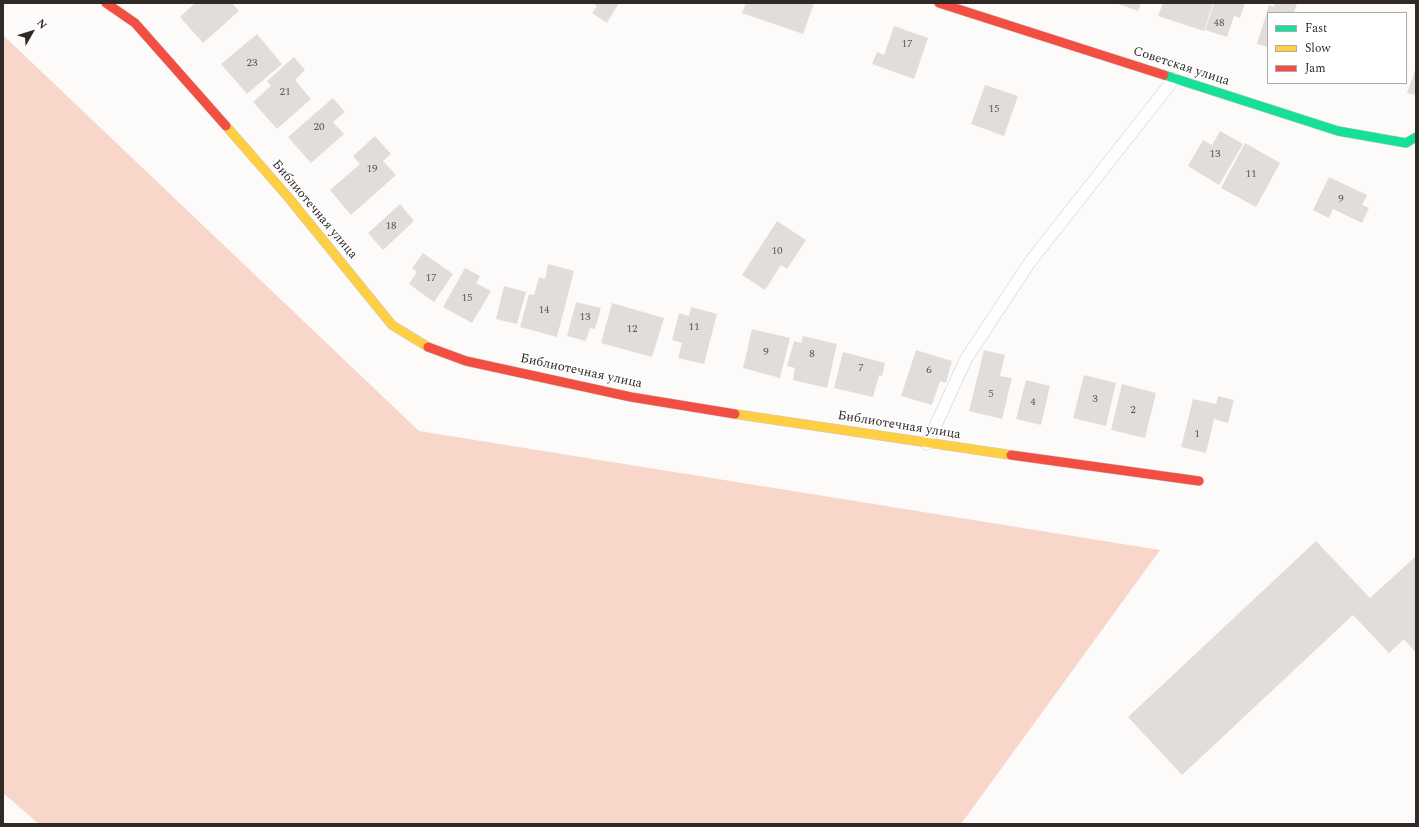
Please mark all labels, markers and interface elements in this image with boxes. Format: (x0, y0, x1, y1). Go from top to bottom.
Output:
north arrow (12, 12, 52, 52)
legend (1267, 12, 1407, 84)
text: N (32, 15, 51, 33)
house number: 48 (1214, 17, 1224, 31)
text: Fast (1305, 19, 1327, 38)
house number: 17 (902, 38, 912, 52)
text: Slow (1305, 39, 1330, 58)
street label: Советская улица (1131, 44, 1231, 90)
house number: 23 (247, 57, 257, 71)
text: Jam (1305, 59, 1326, 78)
house number: 21 (280, 86, 290, 100)
house number: 15 (989, 103, 999, 117)
house number: 20 (314, 121, 324, 135)
house number: 13 (1210, 148, 1220, 162)
street label: Библиотечная улица (268, 157, 360, 263)
house number: 19 (367, 163, 377, 177)
house number: 11 (1246, 168, 1256, 182)
house number: 9 (1338, 193, 1344, 207)
house number: 18 (386, 220, 396, 234)
house number: 10 (772, 245, 782, 259)
house number: 17 (426, 272, 436, 286)
house number: 15 (462, 292, 472, 306)
house number: 14 (539, 304, 549, 318)
house number: 13 (580, 311, 590, 325)
house number: 11 (689, 321, 699, 335)
house number: 12 (627, 323, 637, 337)
house number: 9 (763, 346, 769, 360)
house number: 8 (809, 348, 815, 362)
street label: Библиотечная улица (519, 351, 643, 393)
house number: 7 (858, 362, 864, 376)
house number: 6 (926, 364, 932, 378)
house number: 5 (988, 388, 994, 402)
house number: 3 (1092, 393, 1098, 407)
house number: 4 (1030, 396, 1036, 410)
house number: 2 (1130, 404, 1136, 418)
street label: Библиотечная улица (836, 409, 962, 443)
house number: 1 (1194, 428, 1200, 442)

